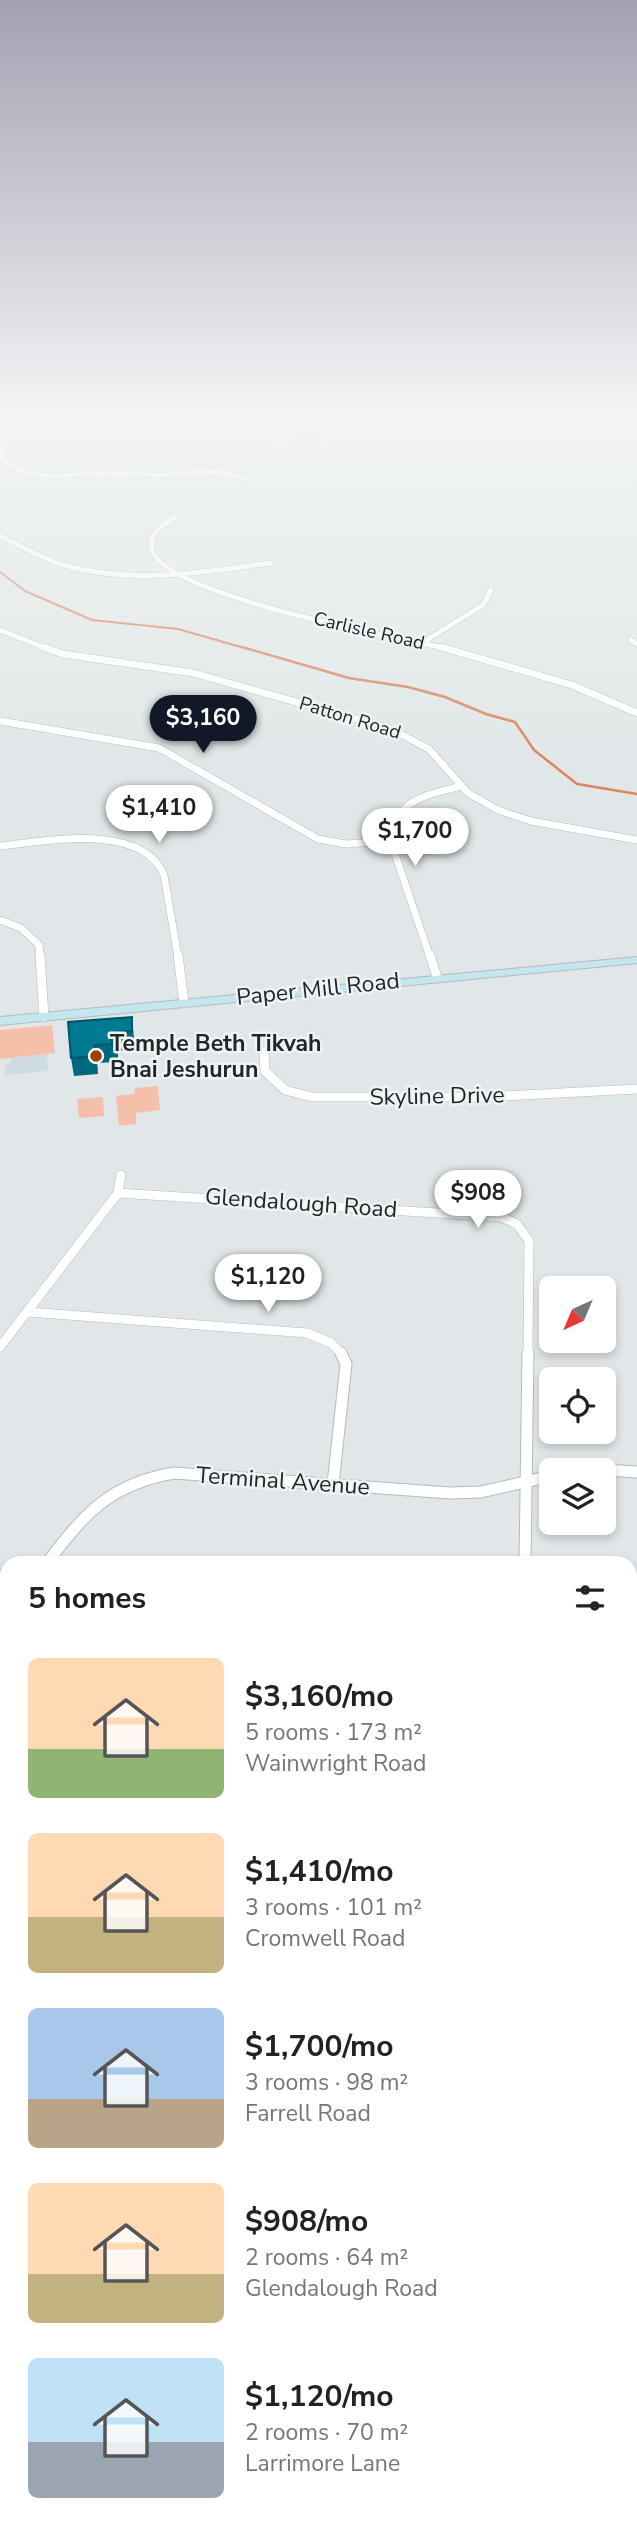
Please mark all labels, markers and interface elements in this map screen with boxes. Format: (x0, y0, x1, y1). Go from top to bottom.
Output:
street label: Carlisle Road (311, 606, 427, 656)
street label: Patton Road (296, 690, 404, 746)
pin: $3,160 (146, 696, 260, 755)
text: $3,160 (166, 702, 240, 733)
pin: $1,410 (102, 786, 216, 845)
text: $1,410 (122, 792, 196, 823)
pin: $1,700 (358, 808, 472, 868)
text: $1,700 (378, 815, 452, 846)
street label: Paper Mill Road (235, 965, 401, 1013)
place label: Temple Beth Tikvah Bnai Jeshurun (110, 1028, 322, 1085)
marker: Temple Beth Tikvah Bnai Jeshurun (88, 1048, 104, 1064)
street label: Skyline Drive (369, 1079, 505, 1113)
pin: $908 (437, 1170, 519, 1230)
text: $908 (450, 1177, 506, 1208)
street label: Glendalough Road (204, 1181, 398, 1225)
pin: $1,120 (211, 1254, 325, 1314)
text: $1,120 (231, 1261, 305, 1292)
north arrow (539, 1276, 616, 1353)
map controls (539, 1276, 616, 1535)
button: locate (539, 1367, 616, 1444)
button: layers (539, 1458, 616, 1535)
street label: Terminal Avenue (195, 1459, 371, 1503)
text: 5 homes (28, 1578, 146, 1619)
icon: filters (571, 1579, 609, 1617)
text: $3,160/mo (245, 1676, 394, 1717)
icon: home (84, 1686, 168, 1770)
text: 5 rooms · 173 m² (245, 1717, 422, 1748)
text: Wainwright Road (245, 1748, 426, 1779)
text: $1,410/mo (245, 1851, 394, 1892)
icon: home (84, 1861, 168, 1945)
text: 3 rooms · 101 m² (245, 1892, 422, 1923)
text: Cromwell Road (245, 1923, 405, 1954)
text: $1,700/mo (245, 2026, 394, 2067)
icon: home (84, 2036, 168, 2120)
text: 3 rooms · 98 m² (245, 2067, 408, 2098)
text: Farrell Road (245, 2098, 371, 2129)
text: $908/mo (245, 2201, 368, 2242)
icon: home (84, 2211, 168, 2295)
text: 2 rooms · 64 m² (245, 2242, 408, 2273)
text: Glendalough Road (245, 2273, 438, 2304)
text: $1,120/mo (245, 2376, 394, 2417)
icon: home (84, 2386, 168, 2470)
text: 2 rooms · 70 m² (245, 2417, 408, 2448)
text: Larrimore Lane (245, 2448, 400, 2479)

